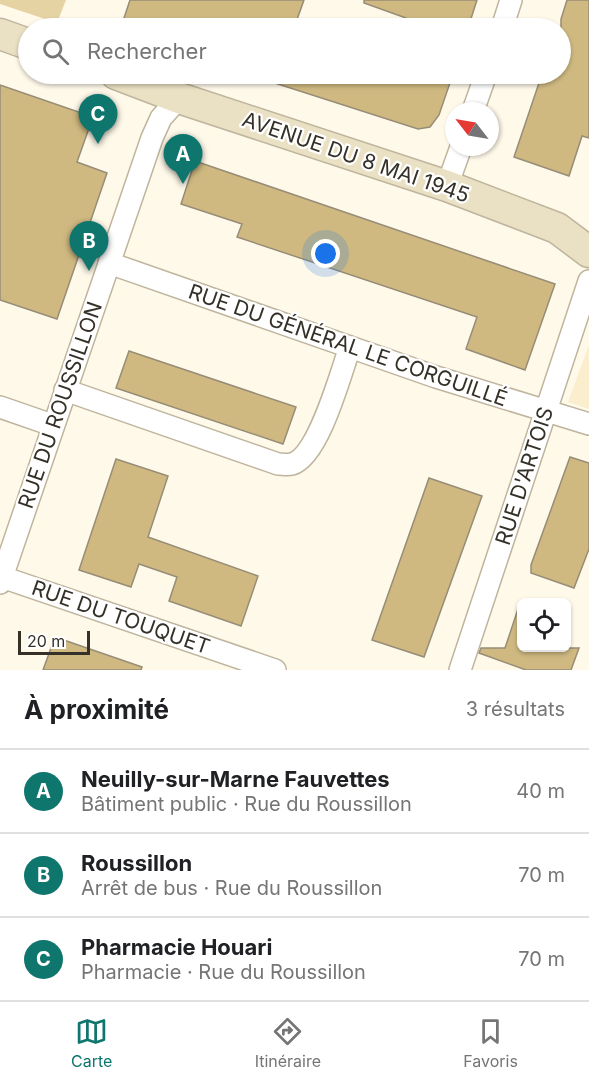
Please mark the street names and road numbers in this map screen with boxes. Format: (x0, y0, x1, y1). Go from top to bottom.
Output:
street label: AVENUE DU 8 MAI 1945 (239, 106, 473, 208)
street label: RUE DU GÉNÉRAL LE CORGUILLÉ (185, 278, 511, 411)
street label: RUE DU ROUSSILLON (13, 298, 107, 512)
street label: RUE D'ARTOIS (490, 404, 558, 548)
street label: RUE DU TOUQUET (29, 575, 213, 659)

